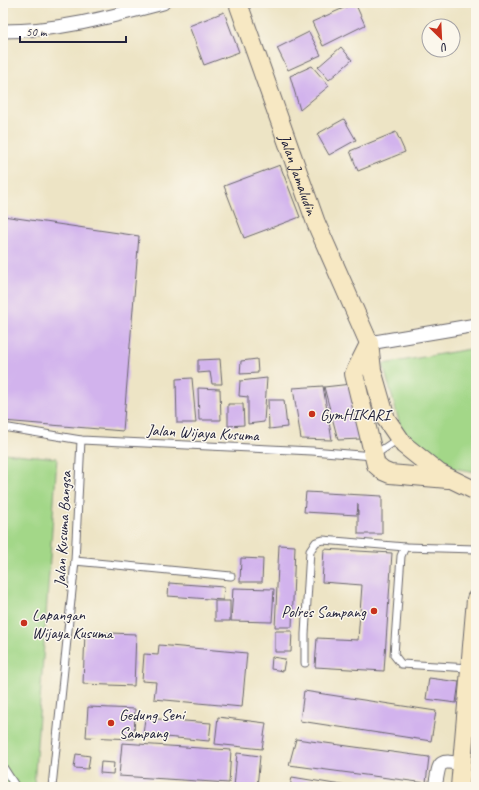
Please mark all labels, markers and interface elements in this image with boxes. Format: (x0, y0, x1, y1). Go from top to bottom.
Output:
scale bar (20, 18, 126, 44)
north arrow (421, 18, 461, 58)
text: 50 m (26, 24, 48, 40)
text: U (437, 40, 450, 56)
street label: Jalan Jamaludin (274, 131, 322, 219)
place label: GymHIKARI (320, 405, 393, 425)
marker: GymHIKARI (307, 409, 317, 419)
street label: Jalan Wijaya Kusuma (146, 420, 261, 446)
street label: Jalan Kusuma Bangsa (50, 470, 76, 588)
place label: Polres Sampang (281, 602, 367, 622)
place label: Lapangan Wijaya Kusuma (32, 605, 114, 643)
marker: Polres Sampang (369, 606, 379, 616)
marker: Lapangan Wijaya Kusuma (19, 618, 29, 628)
place label: Gedung Seni Sampang (119, 705, 186, 743)
marker: Gedung Seni Sampang (106, 718, 116, 728)

